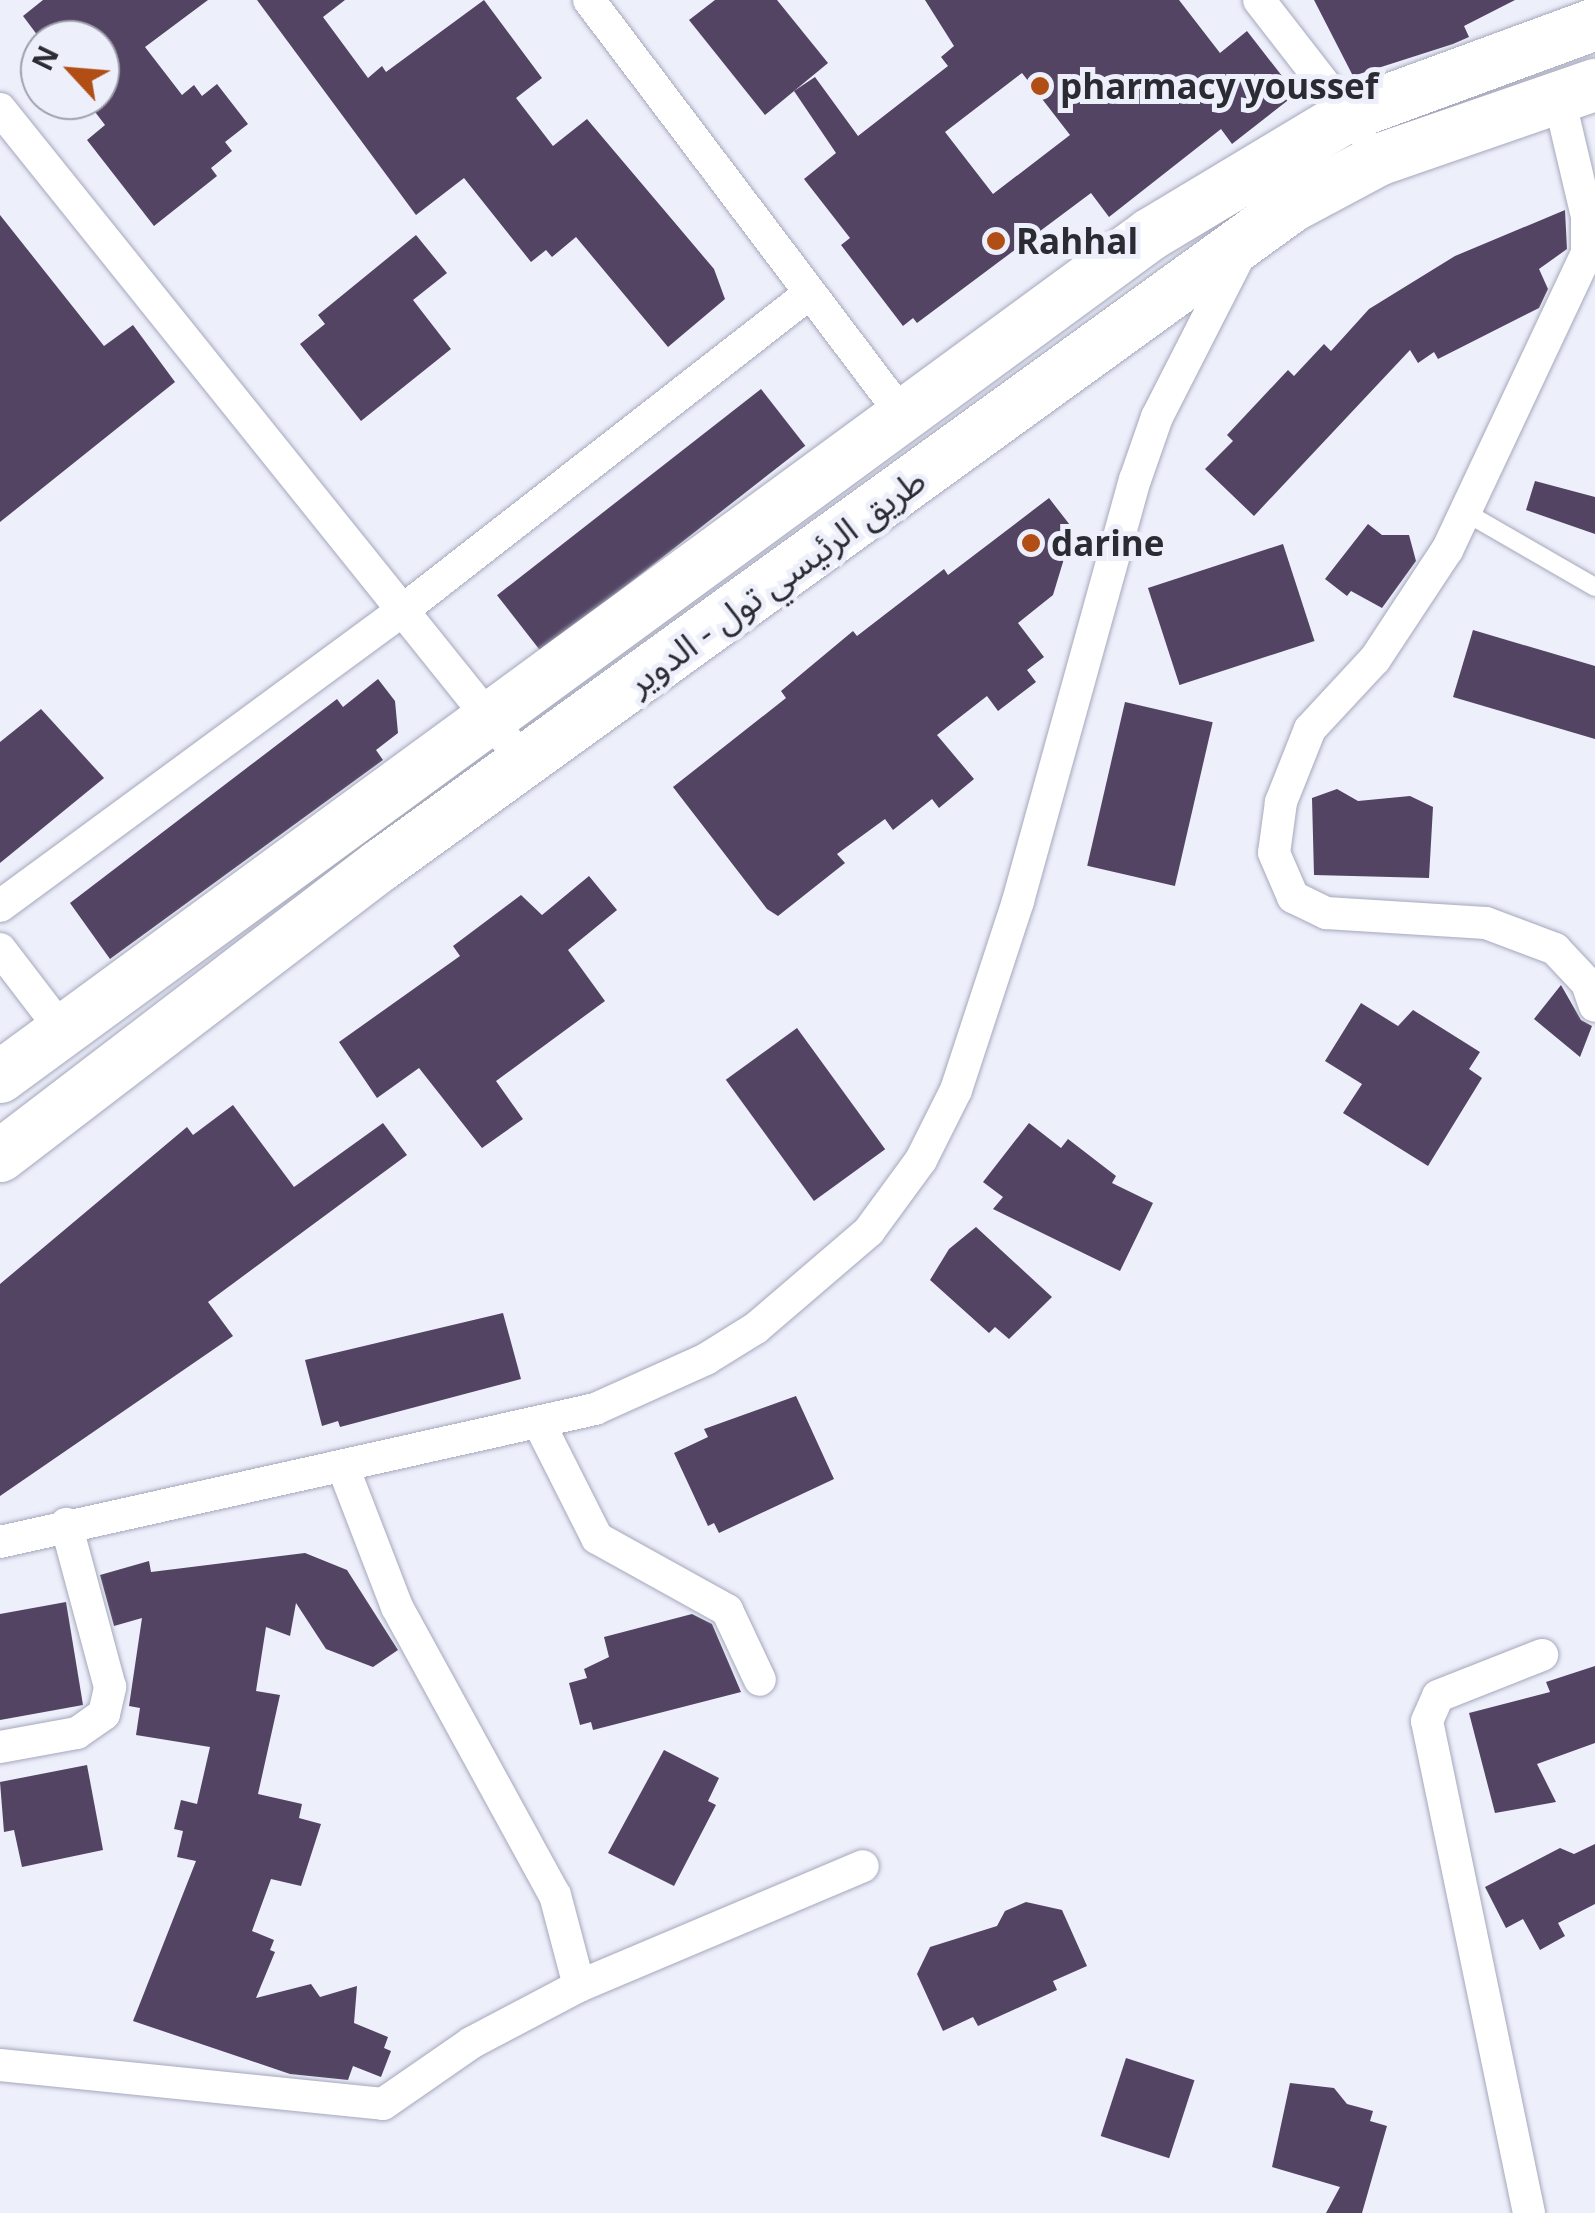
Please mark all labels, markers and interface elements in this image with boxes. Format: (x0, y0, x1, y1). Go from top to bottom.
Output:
north arrow (20, 20, 120, 120)
text: N (23, 39, 67, 76)
place label: pharmacy youssef (1060, 65, 1378, 107)
marker: pharmacy youssef (1029, 75, 1051, 97)
place label: Rahhal (1016, 220, 1138, 262)
marker: Rahhal (985, 230, 1007, 252)
street label: طريق الرئيسي تول - الدوير (619, 459, 933, 703)
place label: darine (1051, 522, 1165, 564)
marker: darine (1020, 532, 1042, 554)

